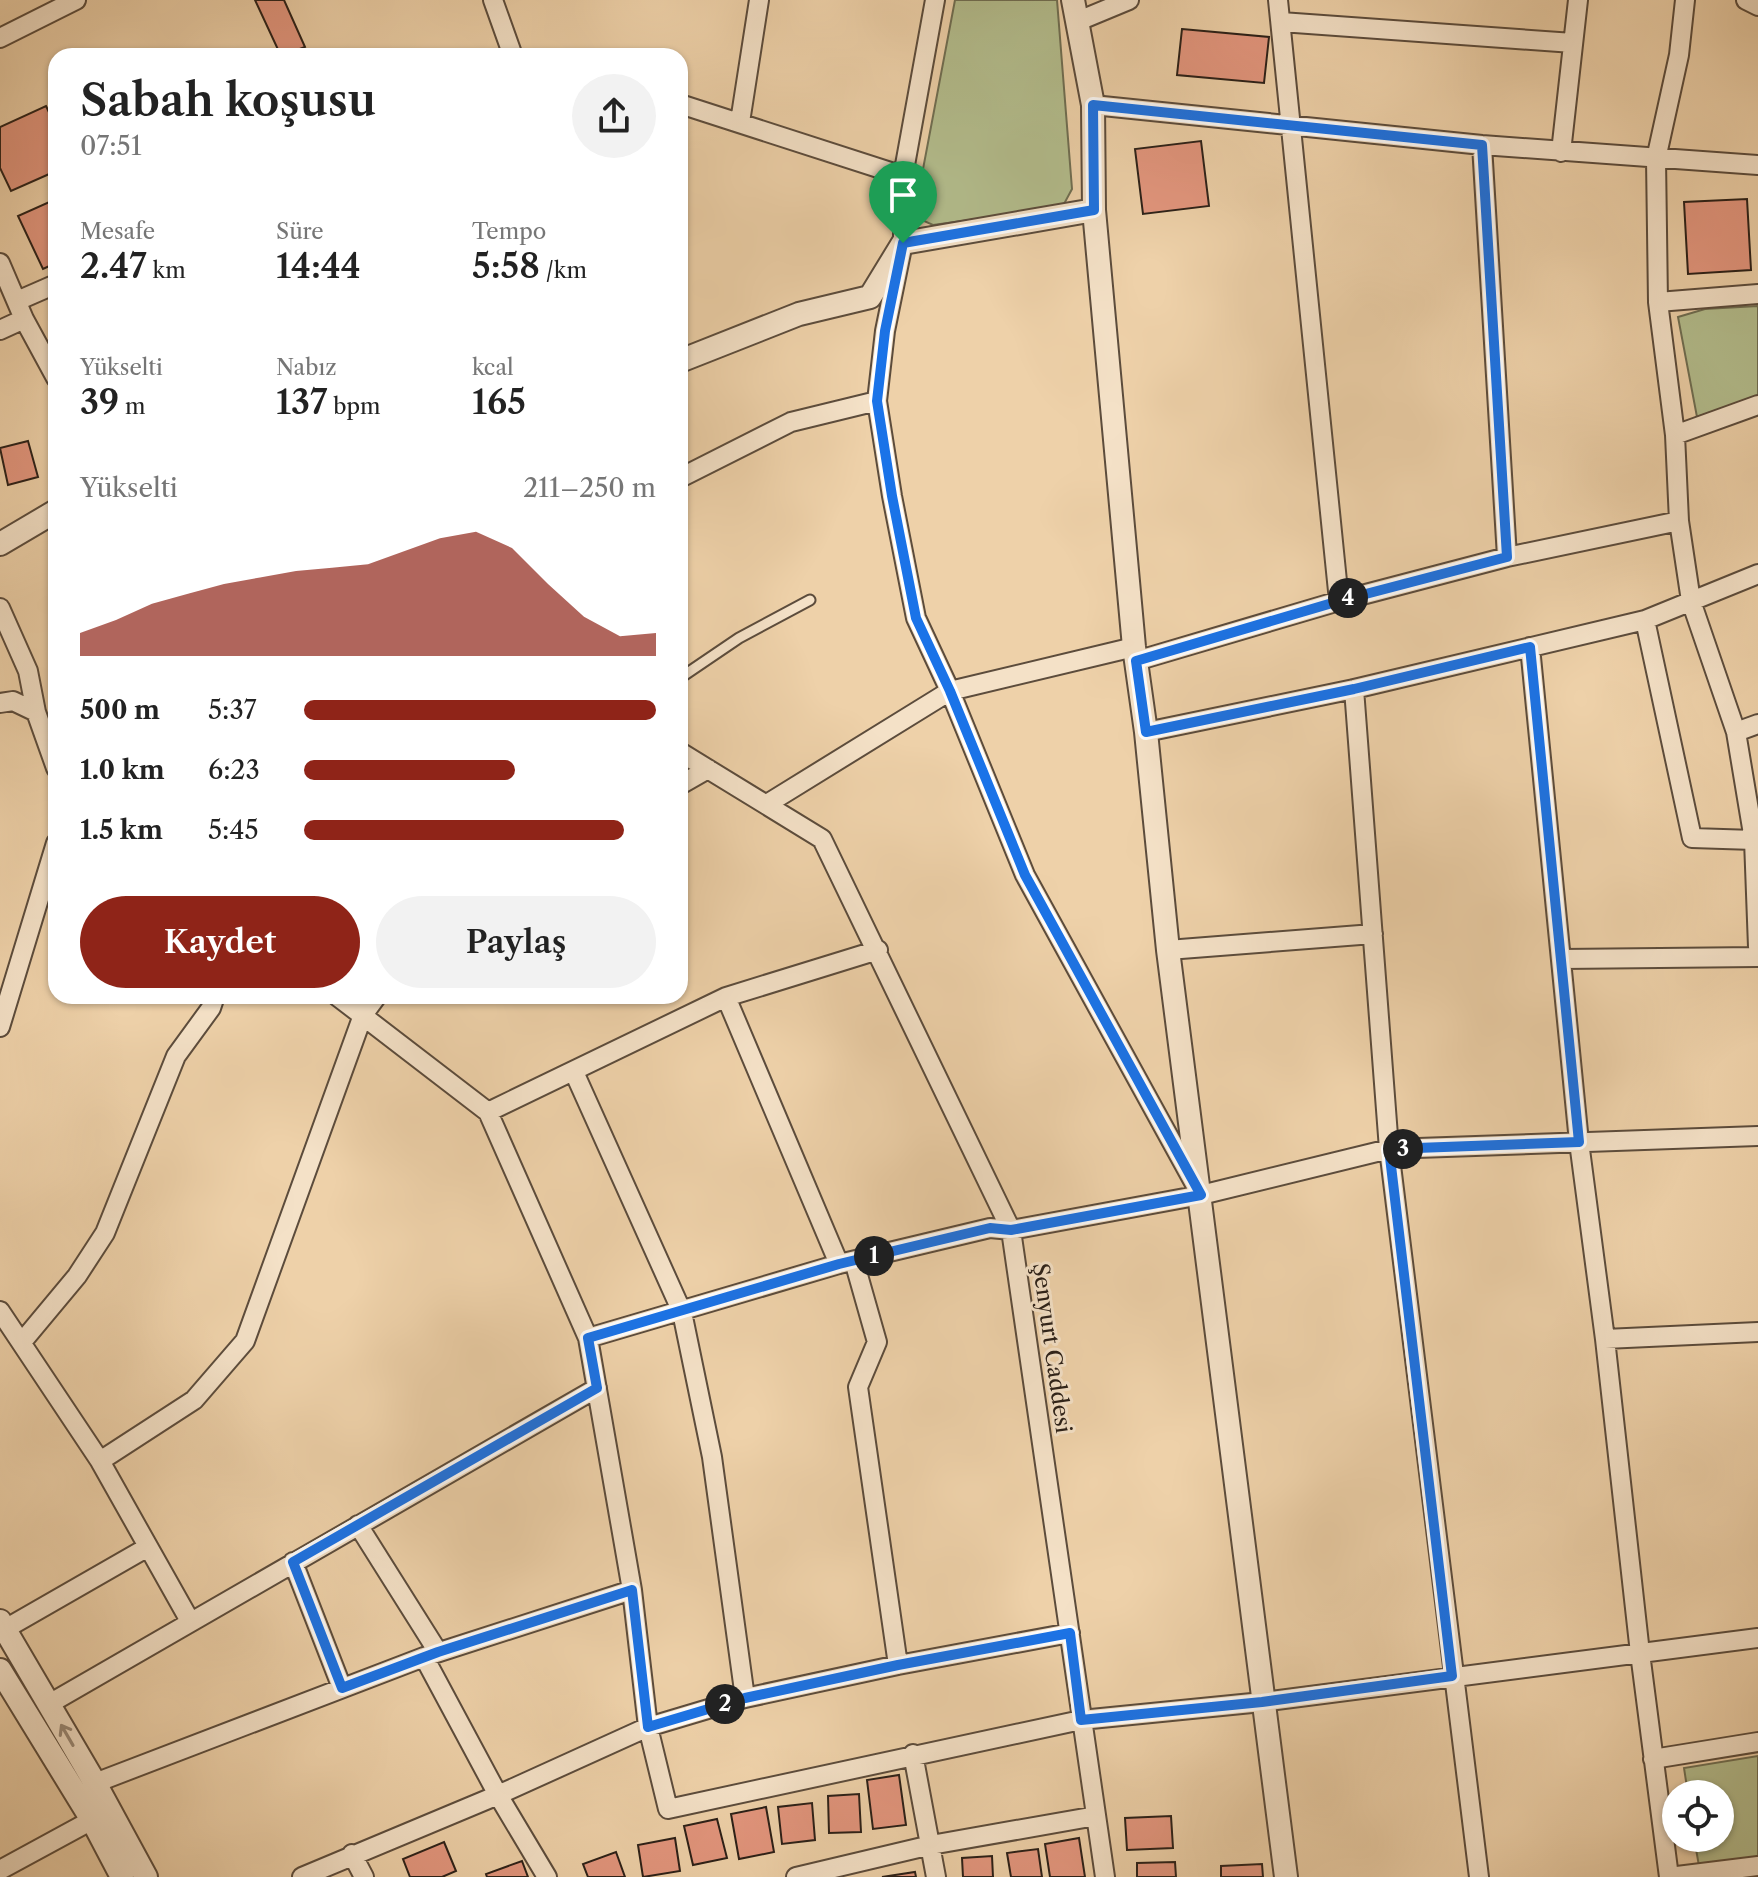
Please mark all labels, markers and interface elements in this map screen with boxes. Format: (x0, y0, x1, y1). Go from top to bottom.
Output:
text: Sabah koşusu (80, 73, 376, 127)
button: share (572, 74, 656, 158)
text: 07:51 (80, 130, 142, 162)
pin (869, 161, 937, 243)
icon: arrive (881, 173, 925, 217)
text: Mesafe (80, 218, 155, 245)
text: Süre (276, 218, 324, 245)
text: Tempo (472, 218, 546, 245)
text: 2.47 (80, 245, 147, 287)
text: 14:44 (276, 245, 361, 287)
text: 5:58 (472, 245, 540, 287)
text: km (147, 257, 186, 284)
text: /km (540, 257, 587, 284)
text: Yükselti (80, 354, 163, 381)
text: Nabız (276, 354, 337, 381)
text: kcal (472, 354, 514, 381)
text: 39 (80, 381, 119, 423)
text: 137 (276, 381, 327, 423)
text: 165 (472, 381, 526, 423)
text: m (119, 393, 146, 420)
text: bpm (327, 393, 381, 420)
text: Yükselti (80, 472, 178, 504)
text: 211–250 m (523, 472, 656, 504)
pin: 4 (1328, 578, 1368, 618)
text: 4 (1341, 584, 1355, 611)
text: 500 m (80, 694, 160, 726)
text: 5:37 (208, 694, 257, 726)
text: 1.0 km (80, 754, 165, 786)
text: 6:23 (208, 754, 260, 786)
text: 1.5 km (80, 814, 163, 846)
text: 5:45 (208, 814, 259, 846)
button: Kaydet (80, 896, 360, 988)
button: Paylaş (376, 896, 656, 988)
pin: 3 (1383, 1129, 1423, 1169)
text: 3 (1397, 1135, 1409, 1162)
pin: 1 (854, 1236, 894, 1276)
text: 1 (869, 1242, 879, 1269)
street label: Şenyurt Caddesi (1027, 1261, 1077, 1435)
pin: 2 (705, 1684, 745, 1724)
text: 2 (719, 1690, 732, 1717)
one-way arrow (59, 1724, 75, 1747)
map controls (1662, 1780, 1734, 1852)
button: locate (1662, 1780, 1734, 1852)

